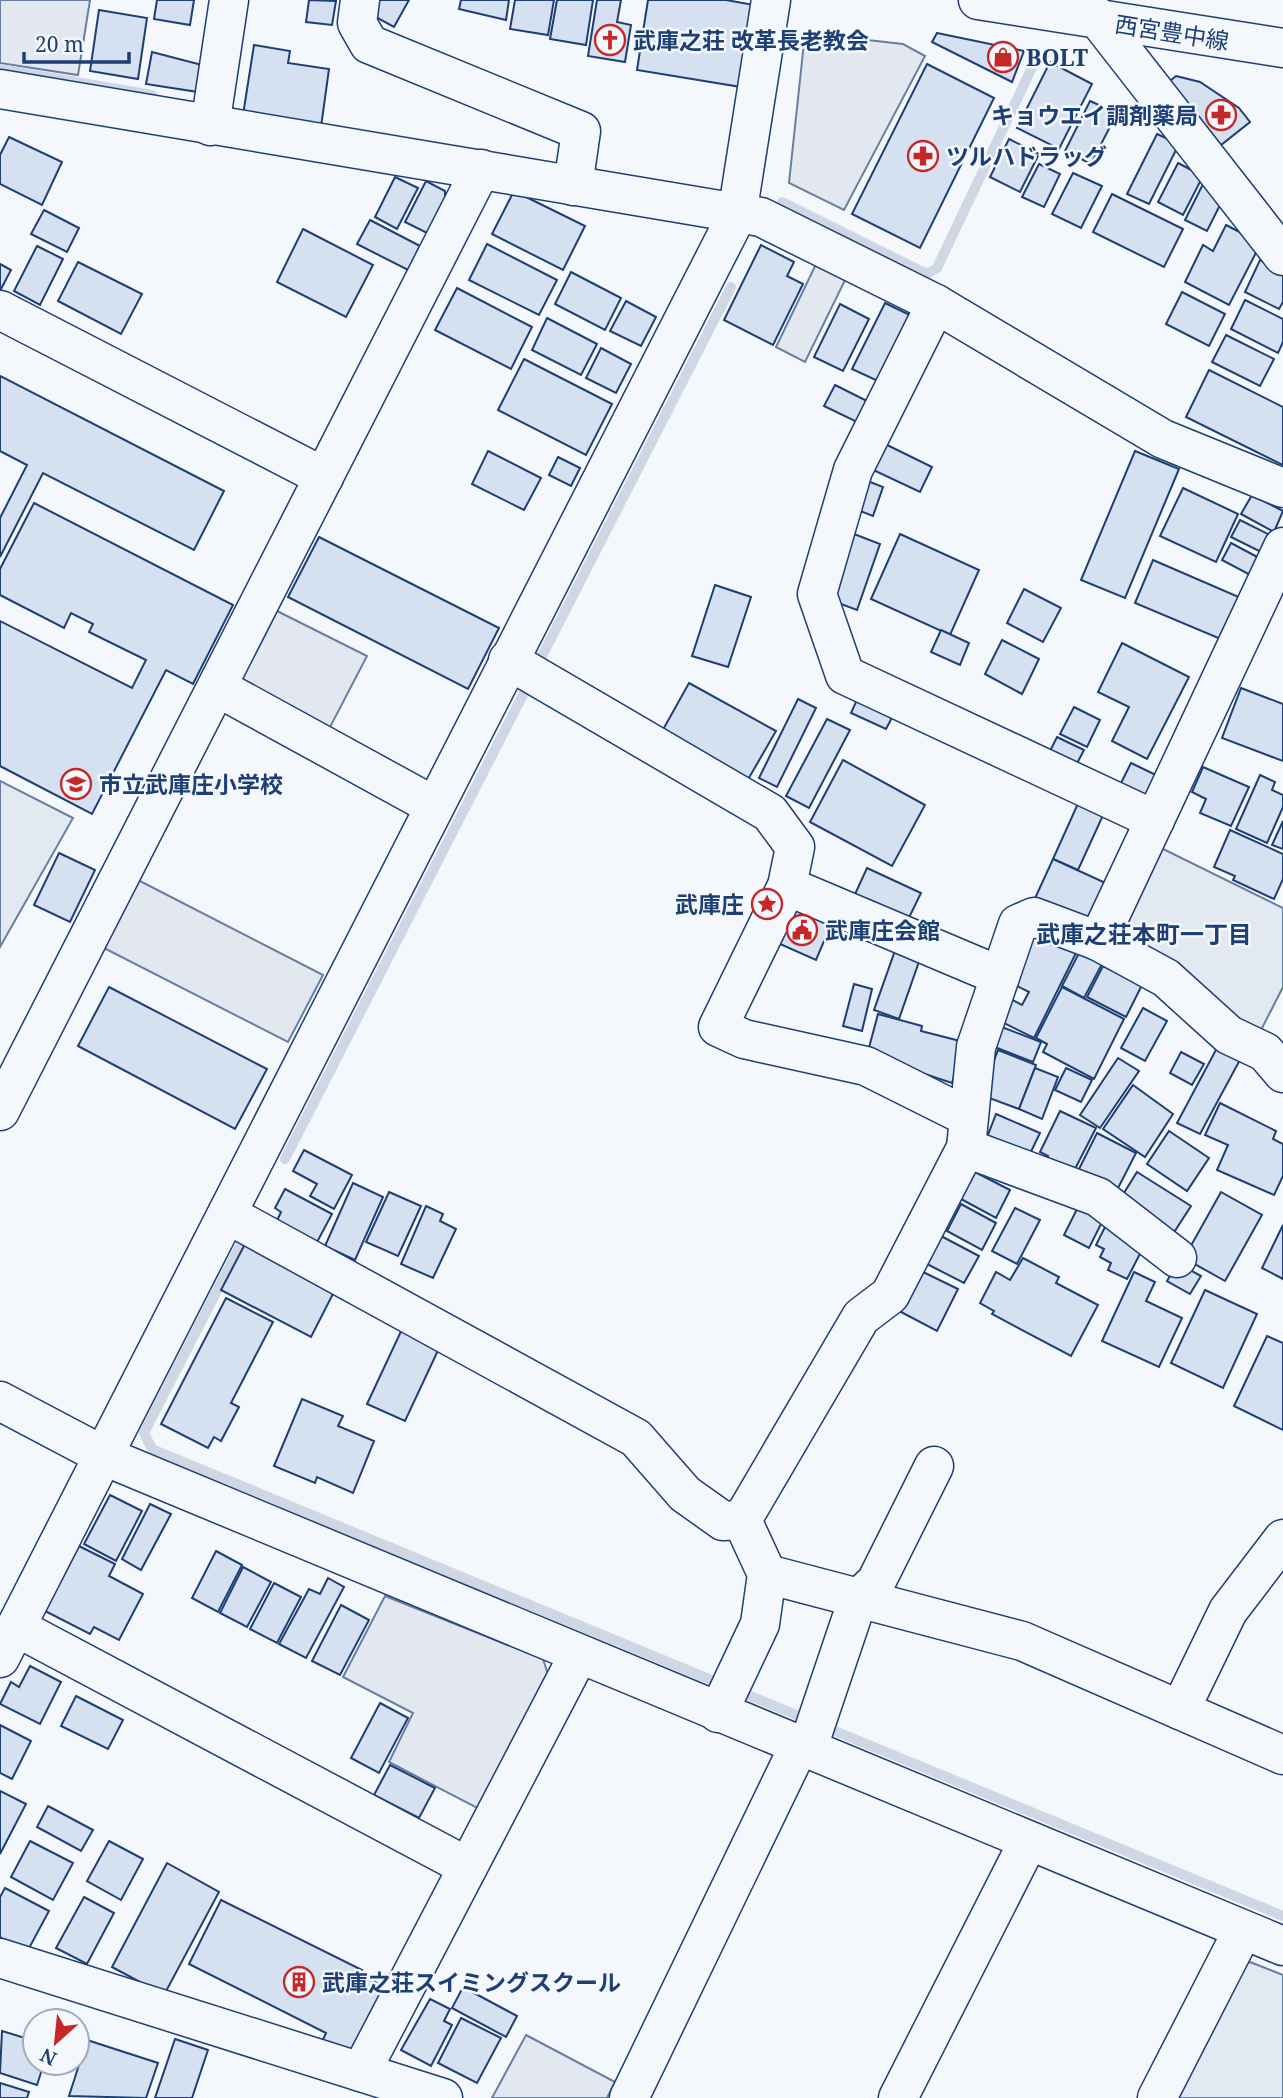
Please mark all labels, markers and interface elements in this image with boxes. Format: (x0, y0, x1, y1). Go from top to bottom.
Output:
street label: 西宮豊中線 (1113, 7, 1231, 57)
scale bar (24, 21, 130, 65)
church icon: 武庫之荘 改革長老教会 (593, 23, 627, 57)
place label: 武庫之荘 改革長老教会 (633, 24, 869, 56)
text: 20 m (35, 30, 84, 58)
shop icon: BOLT (986, 40, 1020, 74)
place label: BOLT (1026, 41, 1088, 73)
pharmacy icon: キョウエイ調剤薬局 (1204, 98, 1238, 132)
place label: キョウエイ調剤薬局 (991, 99, 1198, 131)
pharmacy icon: ツルハドラッグ (906, 139, 940, 173)
place label: ツルハドラッグ (946, 140, 1107, 172)
school or university icon: 市立武庫庄小学校 (59, 767, 93, 801)
place label: 市立武庫庄小学校 (99, 768, 283, 800)
place icon: 武庫庄 (750, 887, 784, 921)
place label: 武庫庄 (675, 888, 744, 920)
public building icon: 武庫庄会館 (785, 913, 819, 947)
place label: 武庫庄会館 (825, 914, 940, 946)
district label: 武庫之荘本町一丁目 (1036, 917, 1252, 950)
building icon: 武庫之荘スイミングスクール (282, 1965, 316, 1999)
place label: 武庫之荘スイミングスクール (322, 1966, 621, 1998)
north arrow (21, 2007, 91, 2077)
text: N (36, 2042, 61, 2072)

